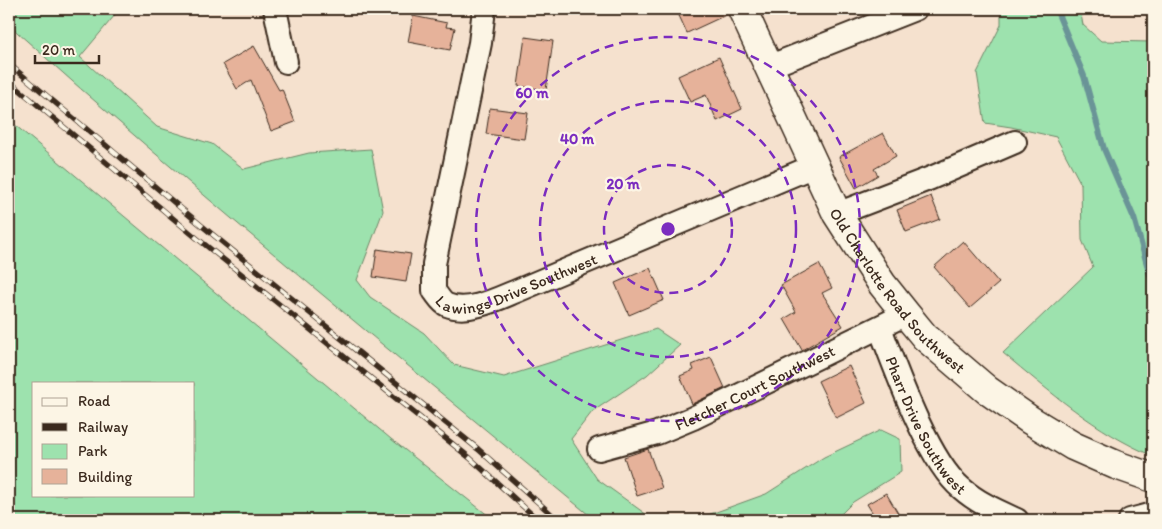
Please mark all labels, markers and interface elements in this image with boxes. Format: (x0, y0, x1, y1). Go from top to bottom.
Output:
scale bar (35, 32, 99, 64)
text: 20 m (42, 41, 76, 59)
text: 60 m (515, 84, 549, 102)
text: 40 m (560, 130, 595, 148)
text: 20 m (606, 175, 640, 193)
street label: Old Charlotte Road Southwest (826, 204, 969, 377)
centre of rings (659, 220, 677, 238)
street label: Lawings Drive Southwest (432, 249, 600, 317)
street label: Fletcher Court Southwest (672, 341, 838, 434)
street label: Pharr Drive Southwest (882, 353, 970, 498)
legend (32, 382, 195, 496)
text: Road (78, 392, 111, 410)
text: Railway (78, 418, 128, 436)
text: Park (78, 442, 108, 460)
text: Building (78, 468, 132, 486)

